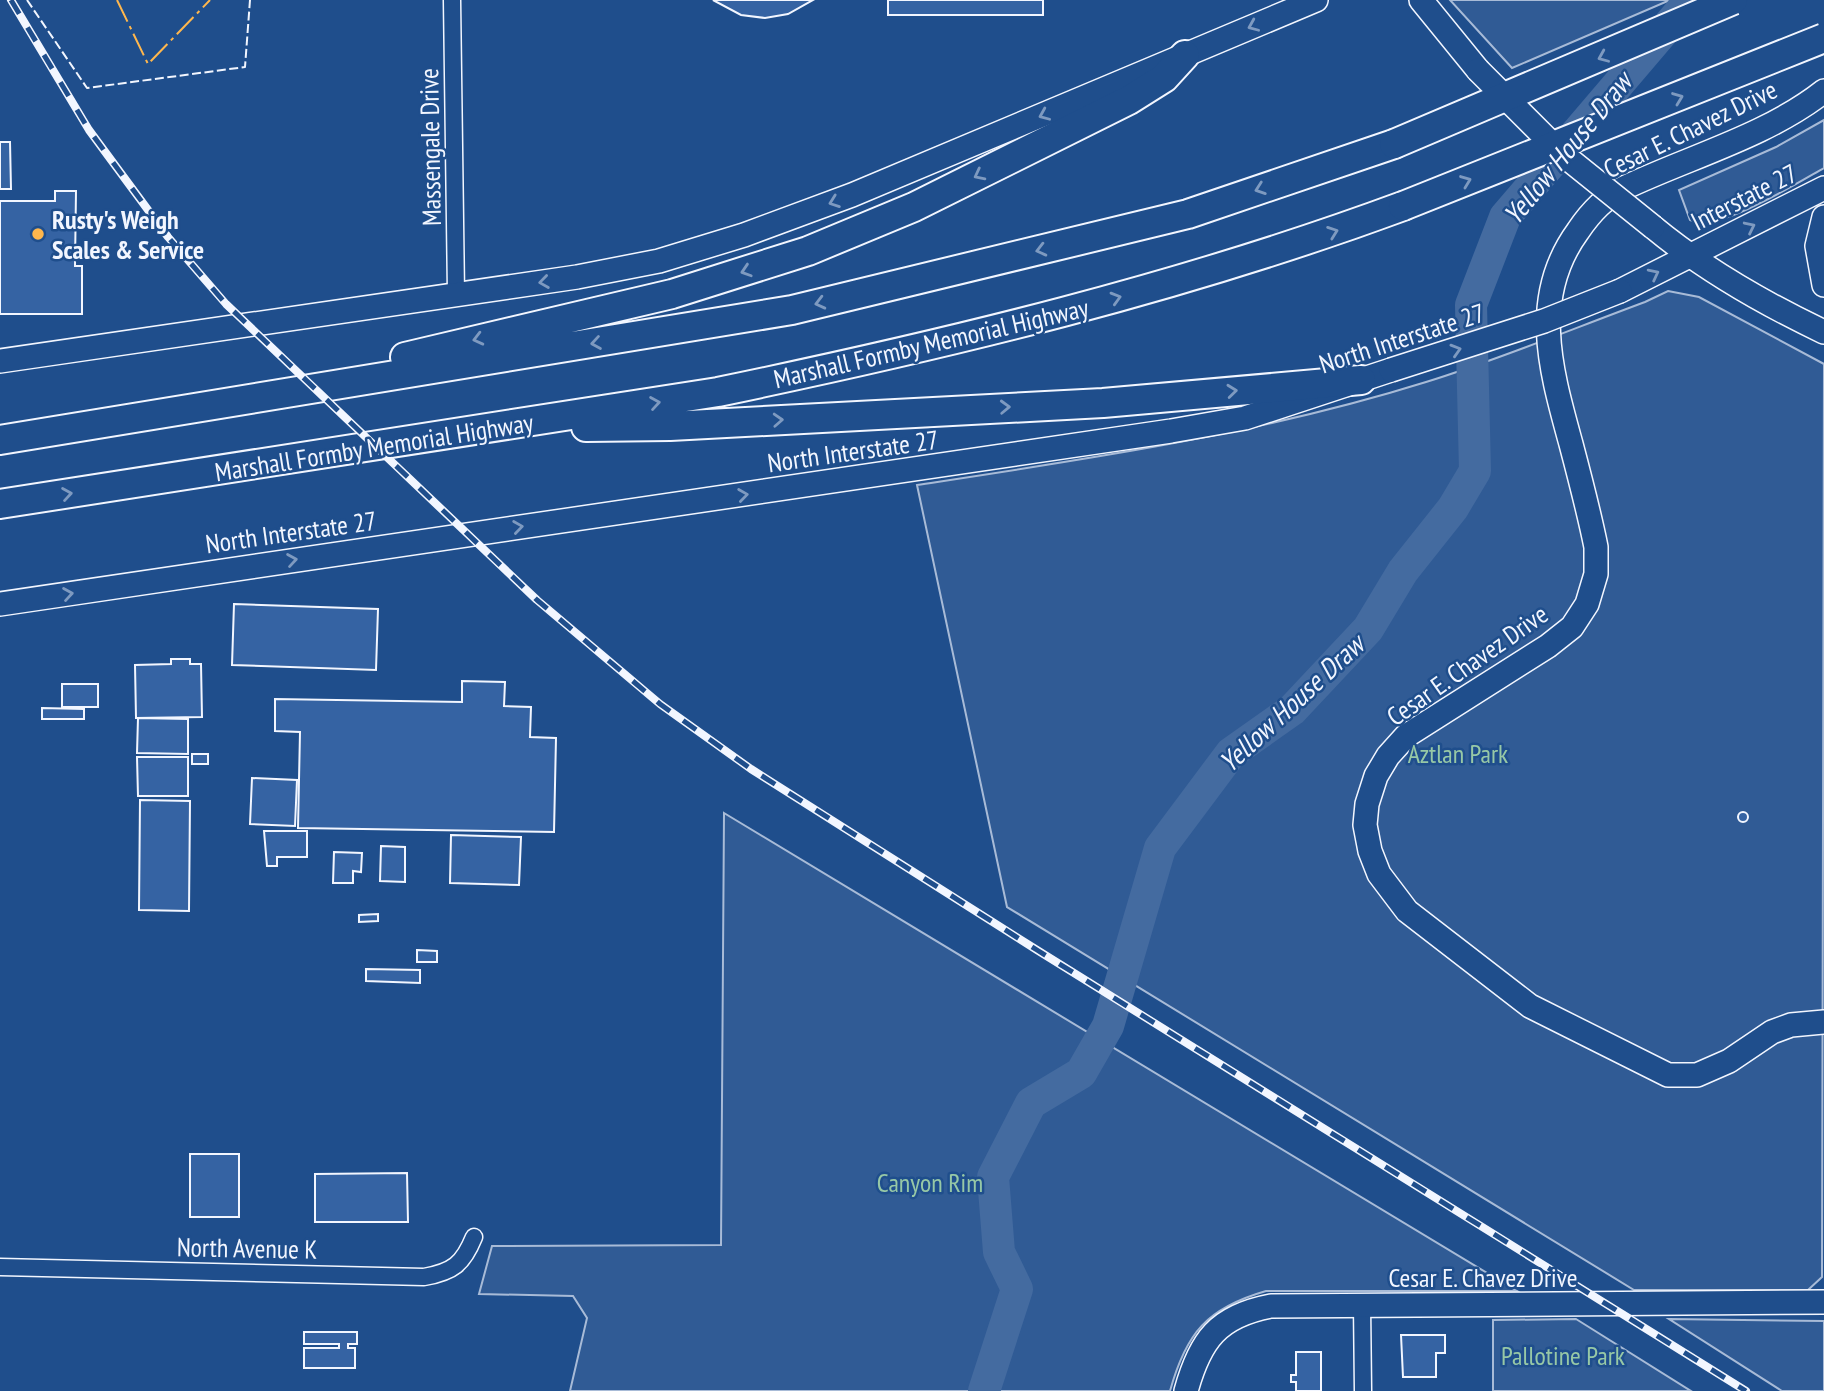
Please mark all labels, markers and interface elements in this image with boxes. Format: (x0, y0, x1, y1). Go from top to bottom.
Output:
one-way arrow (1248, 18, 1260, 32)
one-way arrow (1597, 49, 1610, 63)
water label: Yellow House Draw (1494, 62, 1642, 232)
street label: Massengale Drive (412, 68, 448, 226)
street label: Cesar E. Chavez Drive (1598, 73, 1782, 185)
one-way arrow (1672, 93, 1684, 107)
one-way arrow (1038, 106, 1050, 120)
street label: Interstate 27 (1685, 156, 1803, 238)
one-way arrow (974, 166, 986, 180)
one-way arrow (1460, 176, 1472, 190)
one-way arrow (1255, 181, 1267, 195)
one-way arrow (828, 194, 840, 208)
place label: Rusty's Weigh Scales & Service (52, 203, 204, 266)
one-way arrow (1743, 222, 1755, 236)
marker: Rusty's Weigh Scales & Service (30, 226, 46, 242)
one-way arrow (1327, 226, 1339, 240)
one-way arrow (1035, 241, 1047, 256)
one-way arrow (741, 263, 753, 277)
one-way arrow (1647, 268, 1659, 282)
one-way arrow (539, 274, 550, 289)
street label: Marshall Formby Memorial Highway (770, 291, 1092, 395)
one-way arrow (1110, 291, 1122, 306)
one-way arrow (814, 295, 826, 309)
street label: North Interstate 27 (1315, 296, 1489, 380)
one-way arrow (473, 331, 485, 345)
one-way arrow (590, 335, 602, 350)
one-way arrow (1450, 344, 1462, 359)
one-way arrow (1226, 384, 1237, 399)
one-way arrow (649, 395, 661, 410)
one-way arrow (999, 400, 1010, 415)
street label: Marshall Formby Memorial Highway (212, 405, 536, 488)
one-way arrow (772, 413, 783, 428)
street label: North Interstate 27 (765, 423, 941, 479)
one-way arrow (62, 487, 73, 502)
one-way arrow (737, 488, 749, 503)
street label: North Interstate 27 (203, 504, 379, 560)
one-way arrow (512, 520, 523, 535)
one-way arrow (287, 553, 298, 568)
one-way arrow (62, 586, 73, 601)
street label: Cesar E. Chavez Drive (1380, 597, 1554, 733)
water label: Yellow House Draw (1211, 624, 1374, 780)
park label: Aztlan Park (1408, 737, 1508, 770)
park label: Canyon Rim (877, 1166, 983, 1199)
street label: North Avenue K (176, 1230, 318, 1266)
street label: Cesar E. Chavez Drive (1388, 1261, 1578, 1294)
park label: Pallotine Park (1501, 1339, 1625, 1372)

